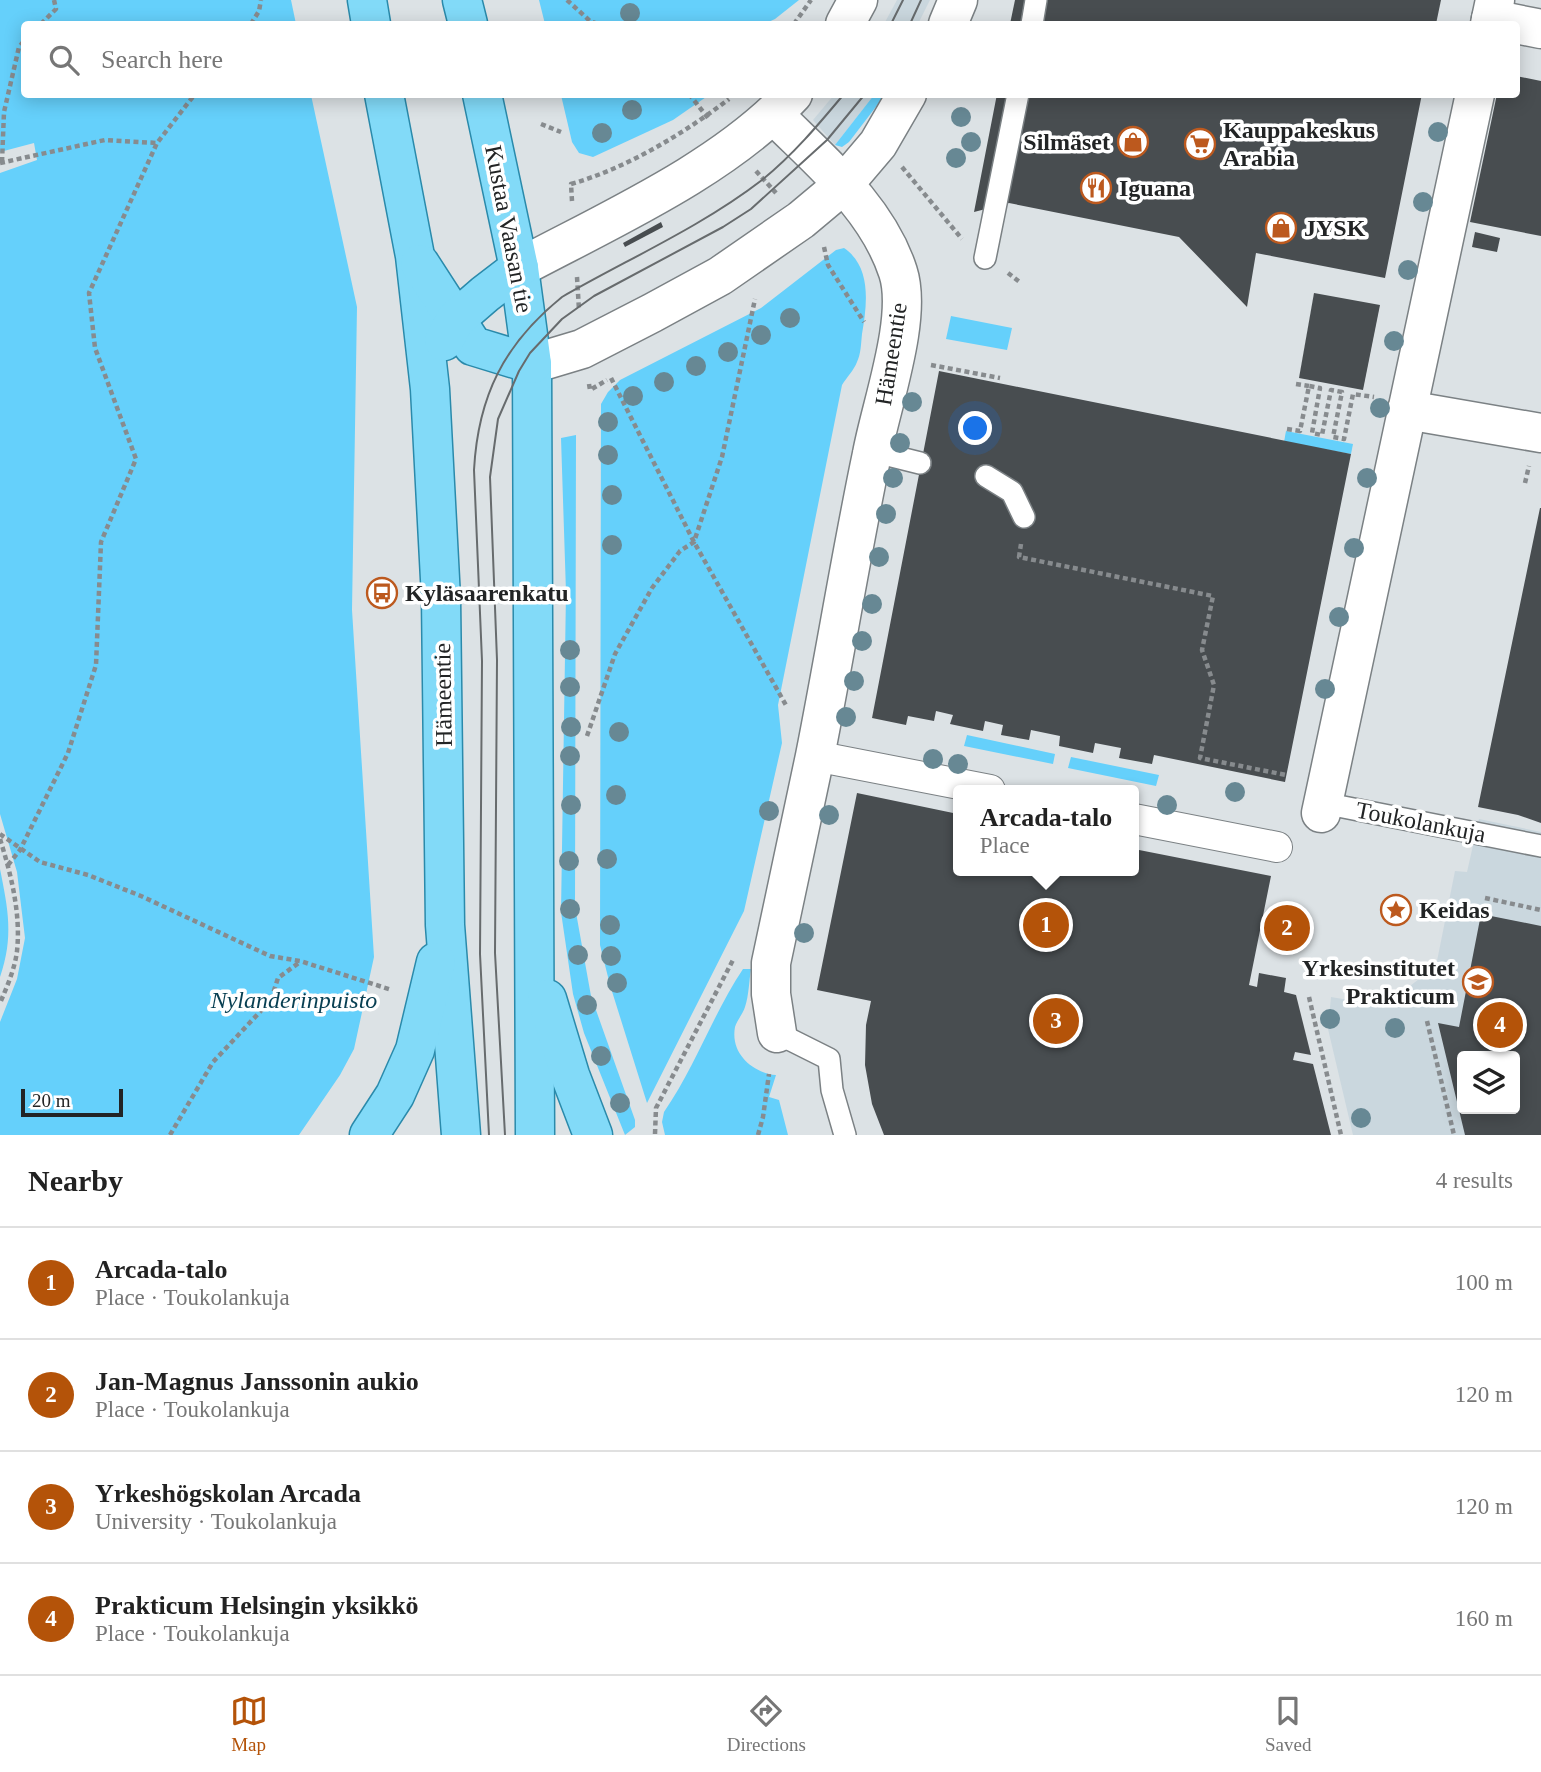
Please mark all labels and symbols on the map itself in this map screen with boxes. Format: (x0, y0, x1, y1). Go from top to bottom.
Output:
place label: Kauppakeskus Arabia (1223, 117, 1375, 171)
shop icon: Silmäset (1116, 125, 1150, 159)
supermarket icon: Kauppakeskus Arabia (1183, 127, 1217, 161)
place label: Silmäset (1023, 129, 1110, 155)
street label: Kustaa Vaasan tie (480, 143, 538, 315)
restaurant icon: Iguana (1079, 171, 1113, 205)
place label: Iguana (1119, 175, 1191, 201)
shop icon: JYSK (1264, 211, 1298, 245)
place label: JYSK (1304, 215, 1366, 241)
street label: Hämeentie (870, 301, 912, 407)
your location (958, 411, 992, 445)
bus stop icon: Kyläsaarenkatu (365, 576, 399, 610)
place label: Kyläsaarenkatu (405, 580, 569, 606)
street label: Hämeentie (429, 643, 457, 747)
street label: Toukolankuja (1354, 797, 1488, 847)
place icon: Keidas (1379, 893, 1413, 927)
place label: Keidas (1419, 897, 1490, 923)
pin: 1 (1023, 899, 1069, 951)
pin: 2 (1264, 902, 1310, 954)
place label: Yrkesinstitutet Prakticum (1302, 955, 1455, 1009)
school or university icon: Yrkesinstitutet Prakticum (1461, 965, 1495, 999)
park label: Nylanderinpuisto (210, 987, 377, 1013)
pin: 3 (1033, 995, 1079, 1047)
pin: 4 (1477, 999, 1523, 1051)
scale bar (21, 1086, 122, 1118)

